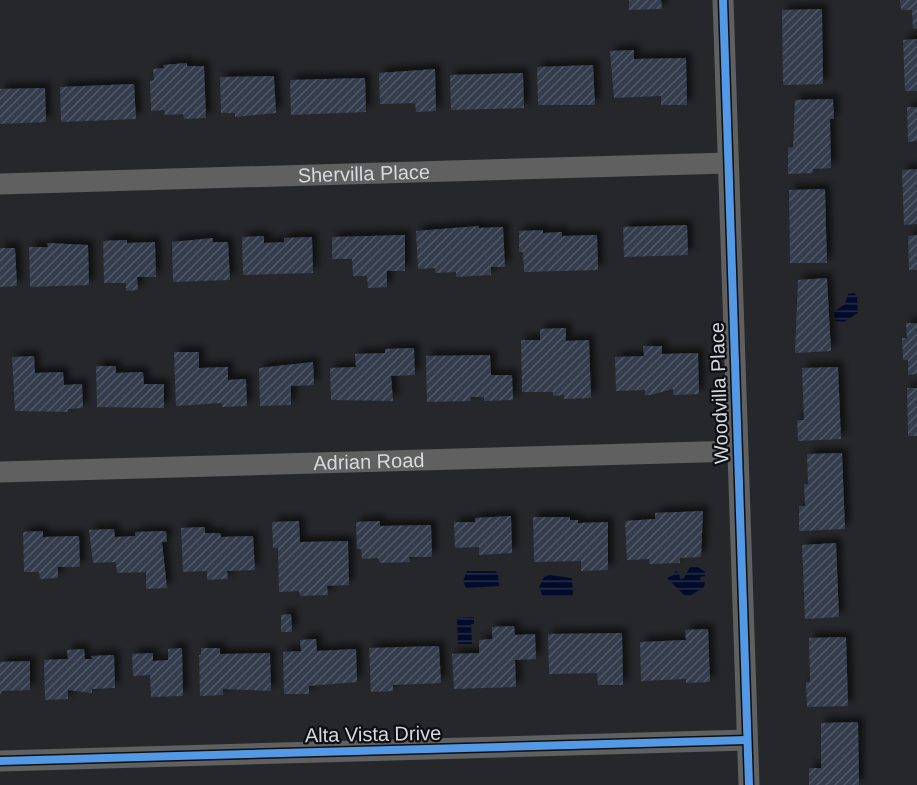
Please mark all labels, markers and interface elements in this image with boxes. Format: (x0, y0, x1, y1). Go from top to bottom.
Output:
street label: Shervilla Place (297, 161, 430, 186)
street label: Woodvilla Place (706, 322, 732, 464)
street label: Adrian Road (313, 449, 425, 474)
street label: Alta Vista Drive (305, 722, 441, 746)

